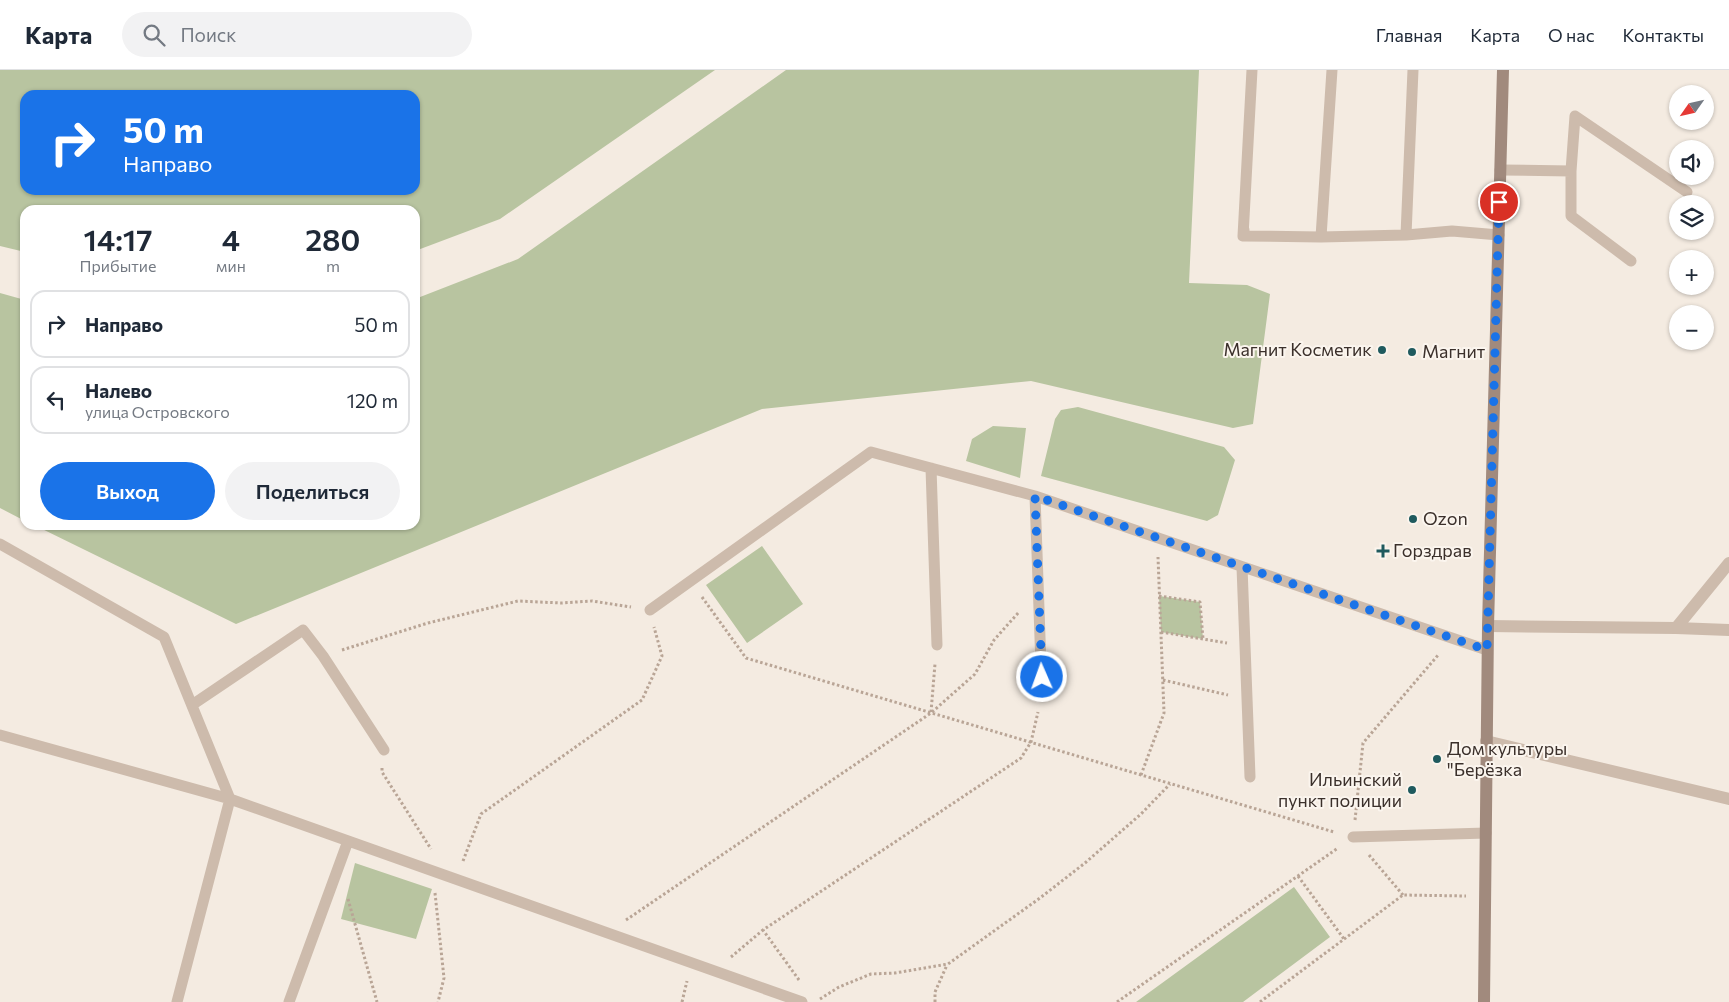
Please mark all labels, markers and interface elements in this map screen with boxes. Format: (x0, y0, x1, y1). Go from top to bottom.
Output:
search box (122, 12, 472, 57)
text: Карта (25, 20, 92, 49)
icon: search (140, 21, 168, 49)
text: Поиск (180, 23, 236, 46)
text: Главная (1376, 24, 1442, 46)
text: Карта (1470, 24, 1520, 46)
text: О нас (1548, 24, 1595, 46)
text: Контакты (1623, 24, 1704, 46)
north arrow (1669, 85, 1714, 130)
map controls (1669, 85, 1714, 350)
text: 50 m (123, 107, 204, 150)
icon: right (40, 110, 105, 175)
button: sound (1669, 140, 1714, 185)
text: Направо (123, 150, 213, 177)
pin (1478, 181, 1520, 223)
icon: arrive (1485, 188, 1513, 216)
button: layers (1669, 195, 1714, 240)
text: 14:17 (84, 220, 152, 257)
text: 4 (222, 220, 240, 257)
text: 280 (305, 220, 360, 257)
button: + (1669, 250, 1714, 295)
text: Прибытие (80, 256, 157, 275)
text: мин (216, 256, 246, 275)
text: m (326, 256, 340, 275)
button: − (1669, 305, 1714, 350)
icon: right (42, 310, 70, 338)
text: Направо (85, 313, 163, 336)
text: 50 m (354, 313, 398, 336)
place label: Магнит Косметик (1223, 338, 1372, 360)
place label: Магнит (1422, 340, 1486, 362)
marker: Магнит Косметик (1376, 344, 1388, 356)
marker: Магнит (1406, 346, 1418, 358)
text: Налево (85, 379, 152, 402)
icon: left (42, 386, 70, 414)
text: 120 m (347, 389, 398, 412)
text: улица Островского (85, 402, 230, 421)
button: Выход (40, 462, 215, 520)
button: Поделиться (225, 462, 400, 520)
place label: Ozon (1423, 507, 1468, 529)
marker: Ozon (1407, 513, 1419, 525)
place label: Горздрав (1393, 539, 1472, 561)
marker: Горздрав (1377, 545, 1389, 557)
position arrow (1015, 650, 1067, 702)
place label: Дом культуры "Берёзка (1447, 737, 1567, 780)
marker: Дом культуры "Берёзка (1431, 753, 1443, 765)
place label: Ильинский пункт полиции (1278, 768, 1402, 811)
marker: Ильинский пункт полиции (1406, 784, 1418, 796)

